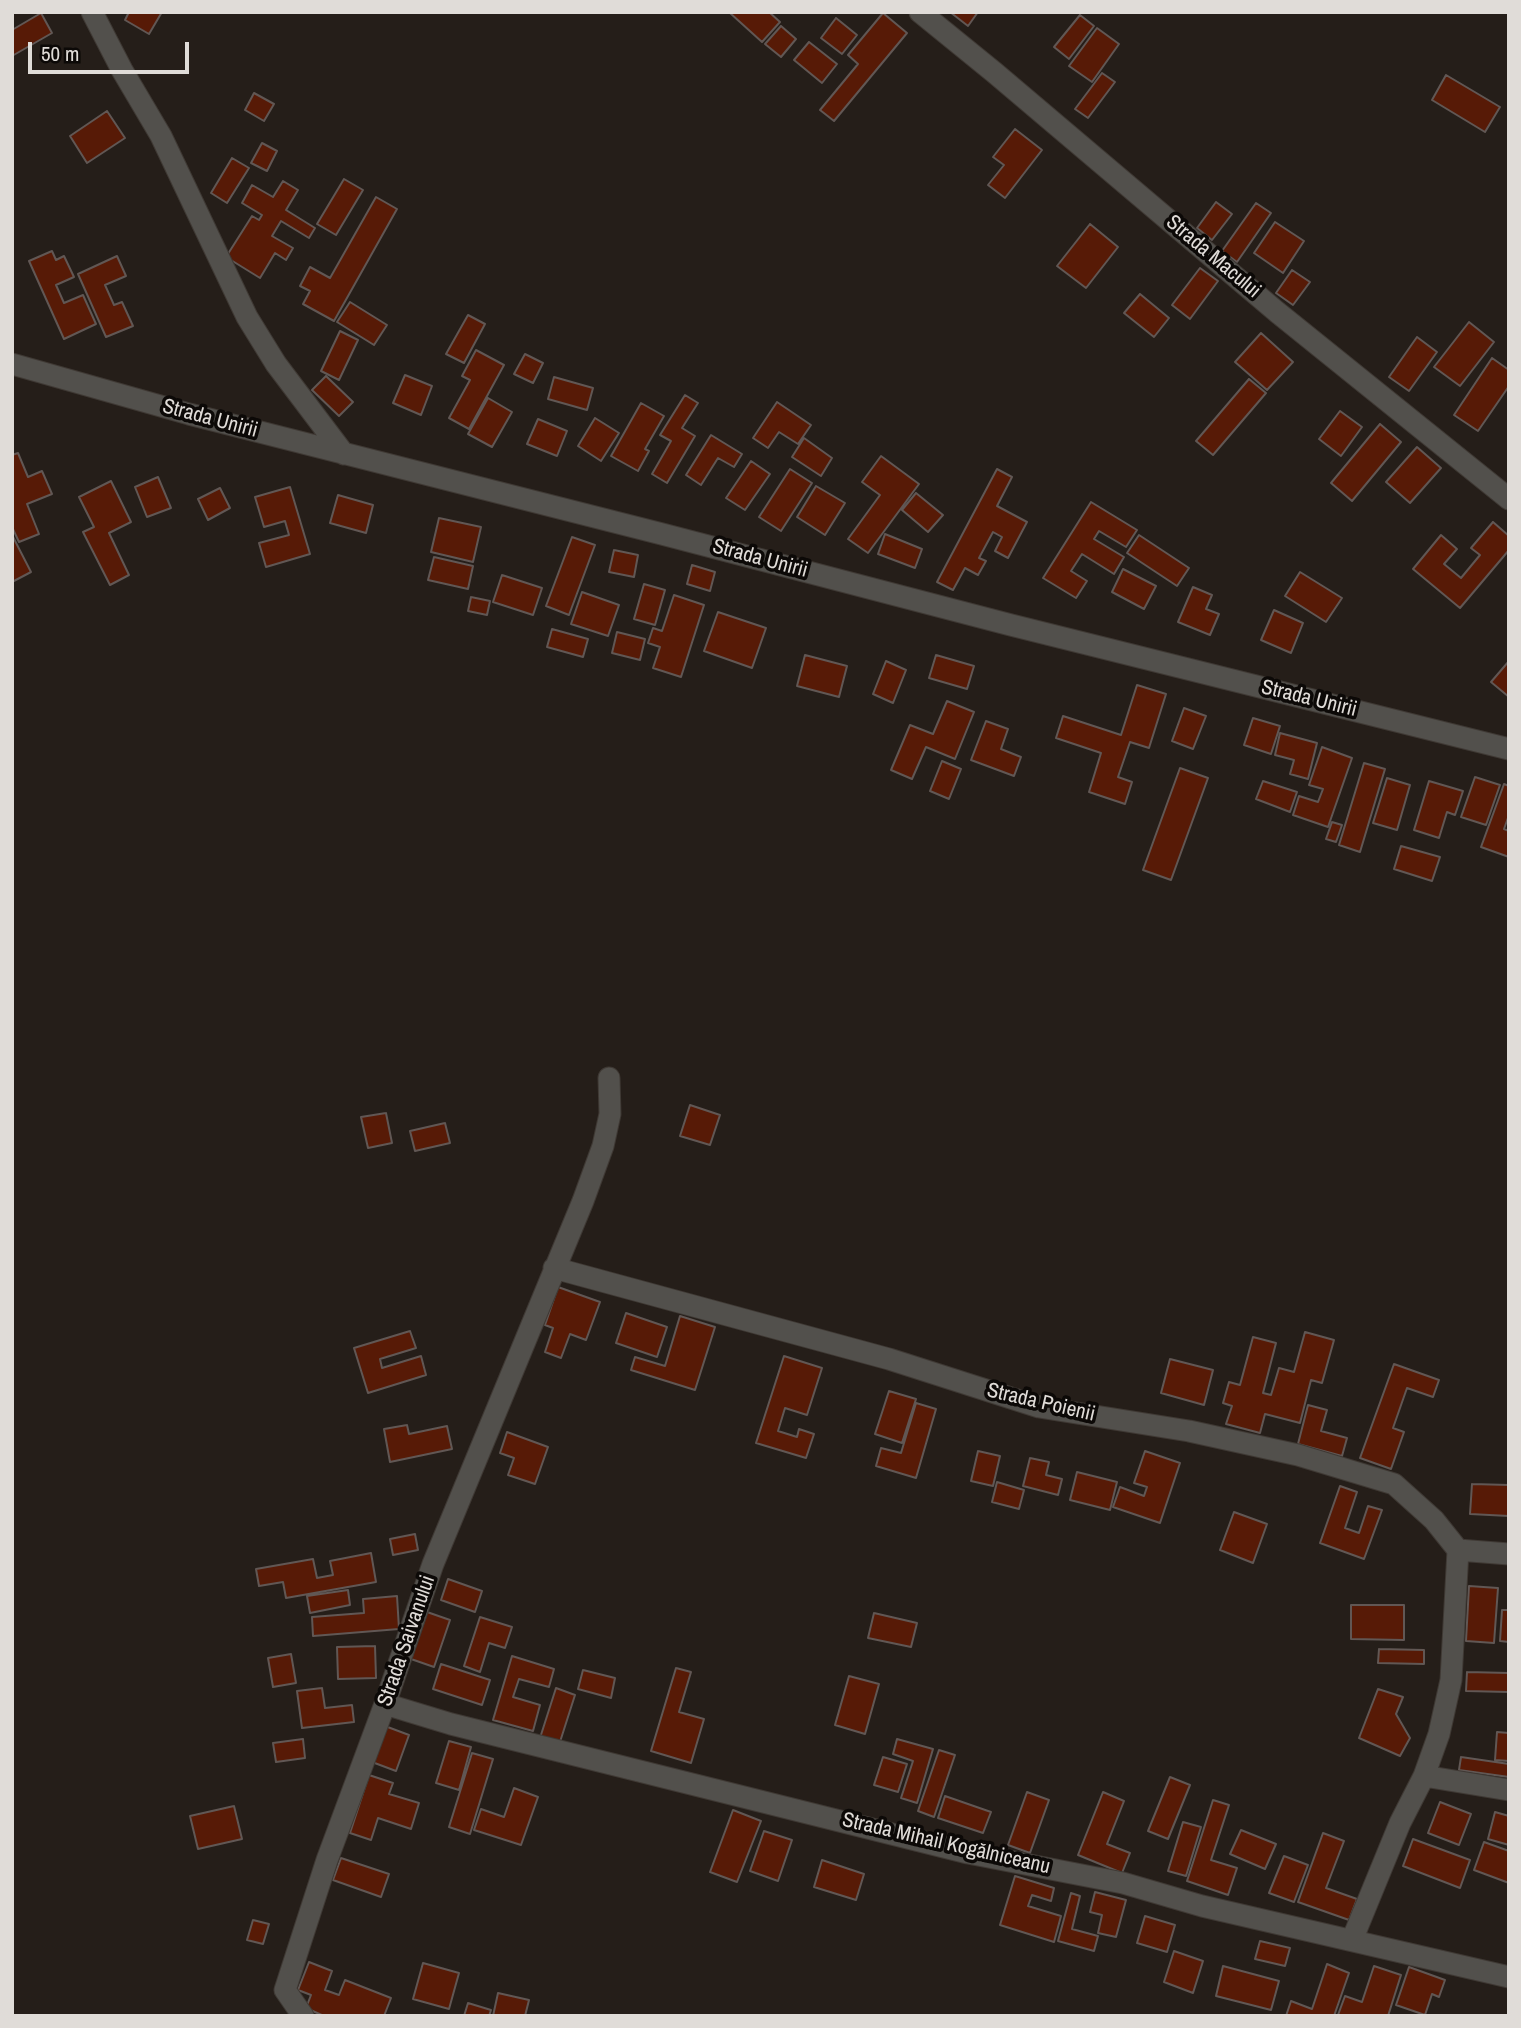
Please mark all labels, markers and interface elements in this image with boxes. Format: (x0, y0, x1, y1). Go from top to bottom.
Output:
scale bar (32, 28, 192, 72)
text: 50 m (41, 39, 79, 68)
street label: Strada Macului (1161, 210, 1265, 304)
street label: Strada Unirii (160, 394, 260, 444)
street label: Strada Unirii (710, 534, 810, 584)
street label: Strada Unirii (1259, 675, 1359, 723)
street label: Strada Poienii (985, 1378, 1097, 1428)
street label: Strada Saivanului (373, 1572, 441, 1710)
street label: Strada Mihail Kogălniceanu (840, 1808, 1052, 1880)

